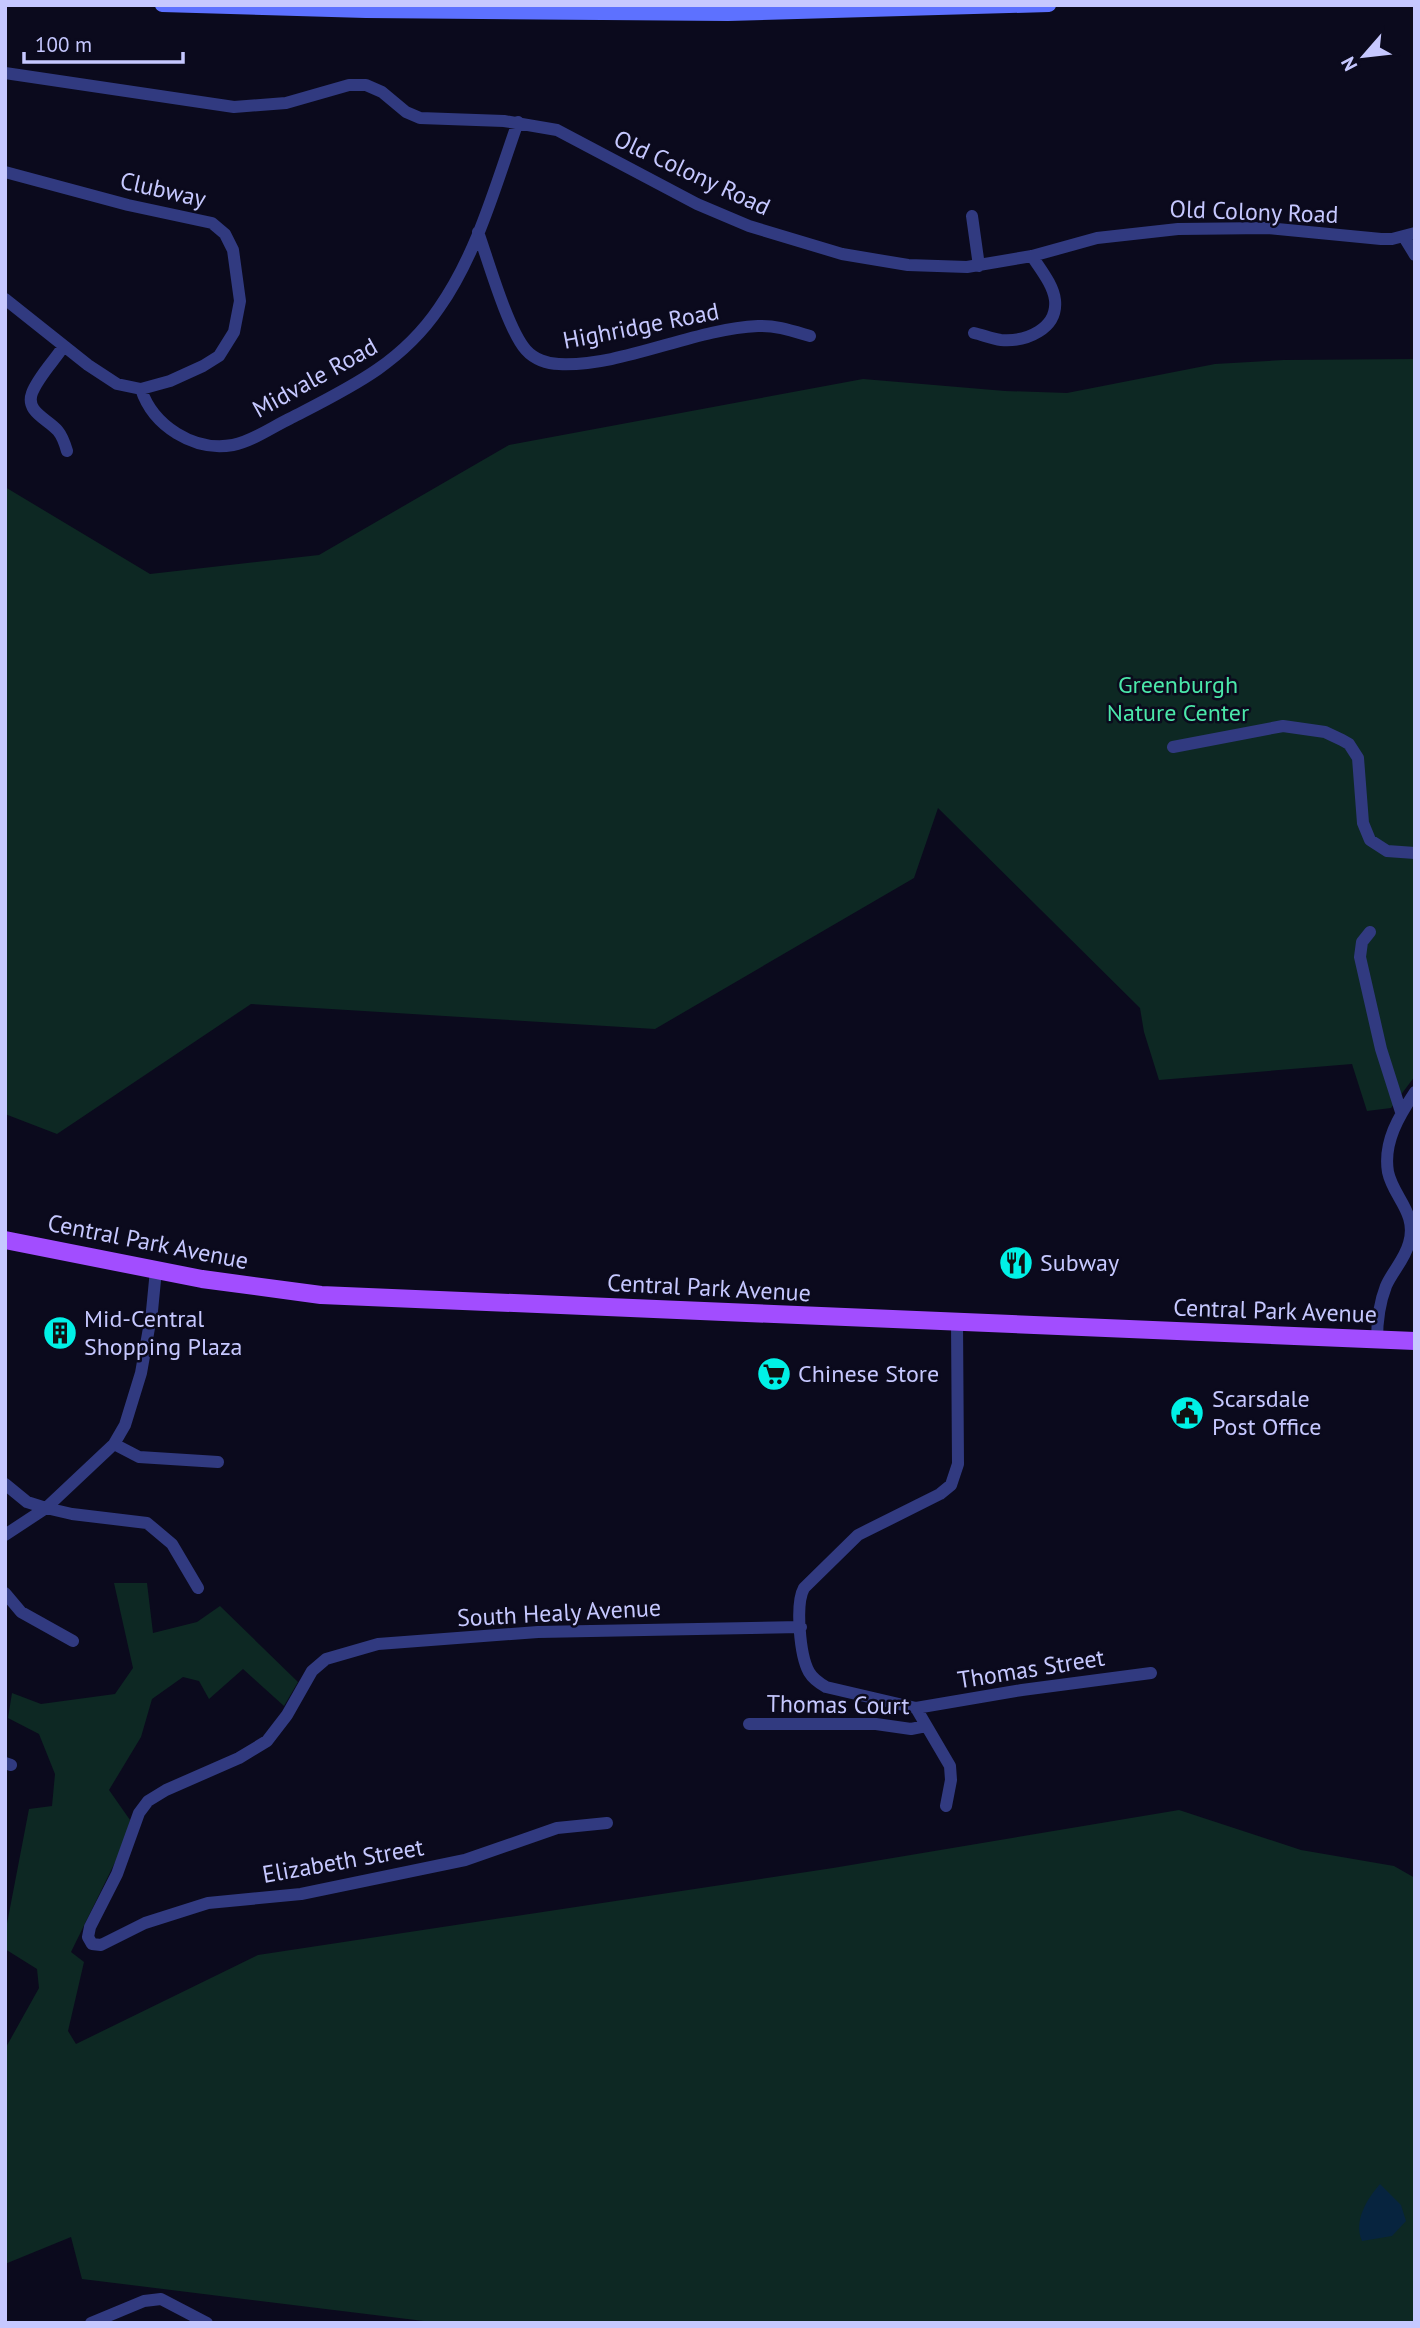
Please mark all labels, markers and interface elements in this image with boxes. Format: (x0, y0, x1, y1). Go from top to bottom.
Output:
scale bar (24, 21, 184, 65)
north arrow (1329, 21, 1399, 91)
text: 100 m (35, 31, 92, 58)
text: N (1335, 53, 1363, 75)
street label: Old Colony Road (609, 123, 775, 222)
street label: Clubway (117, 165, 209, 214)
street label: Old Colony Road (1169, 193, 1339, 230)
street label: Highridge Road (560, 295, 722, 356)
street label: Midvale Road (247, 331, 383, 425)
park label: Greenburgh Nature Center (1107, 669, 1249, 728)
street label: Central Park Avenue (45, 1207, 251, 1276)
restaurant icon: Subway (997, 1244, 1035, 1282)
place label: Subway (1040, 1247, 1119, 1278)
street label: Central Park Avenue (606, 1267, 812, 1308)
street label: Central Park Avenue (1173, 1291, 1377, 1330)
place label: Mid-Central Shopping Plaza (84, 1303, 243, 1362)
building icon: Mid-Central Shopping Plaza (41, 1314, 79, 1352)
supermarket icon: Chinese Store (755, 1355, 793, 1393)
place label: Chinese Store (798, 1358, 939, 1389)
place label: Scarsdale Post Office (1212, 1383, 1322, 1442)
public building icon: Scarsdale Post Office (1168, 1394, 1206, 1432)
street label: South Healy Avenue (456, 1592, 662, 1633)
street label: Thomas Street (955, 1642, 1107, 1695)
street label: Thomas Court (766, 1688, 910, 1721)
street label: Elizabeth Street (260, 1831, 426, 1890)

